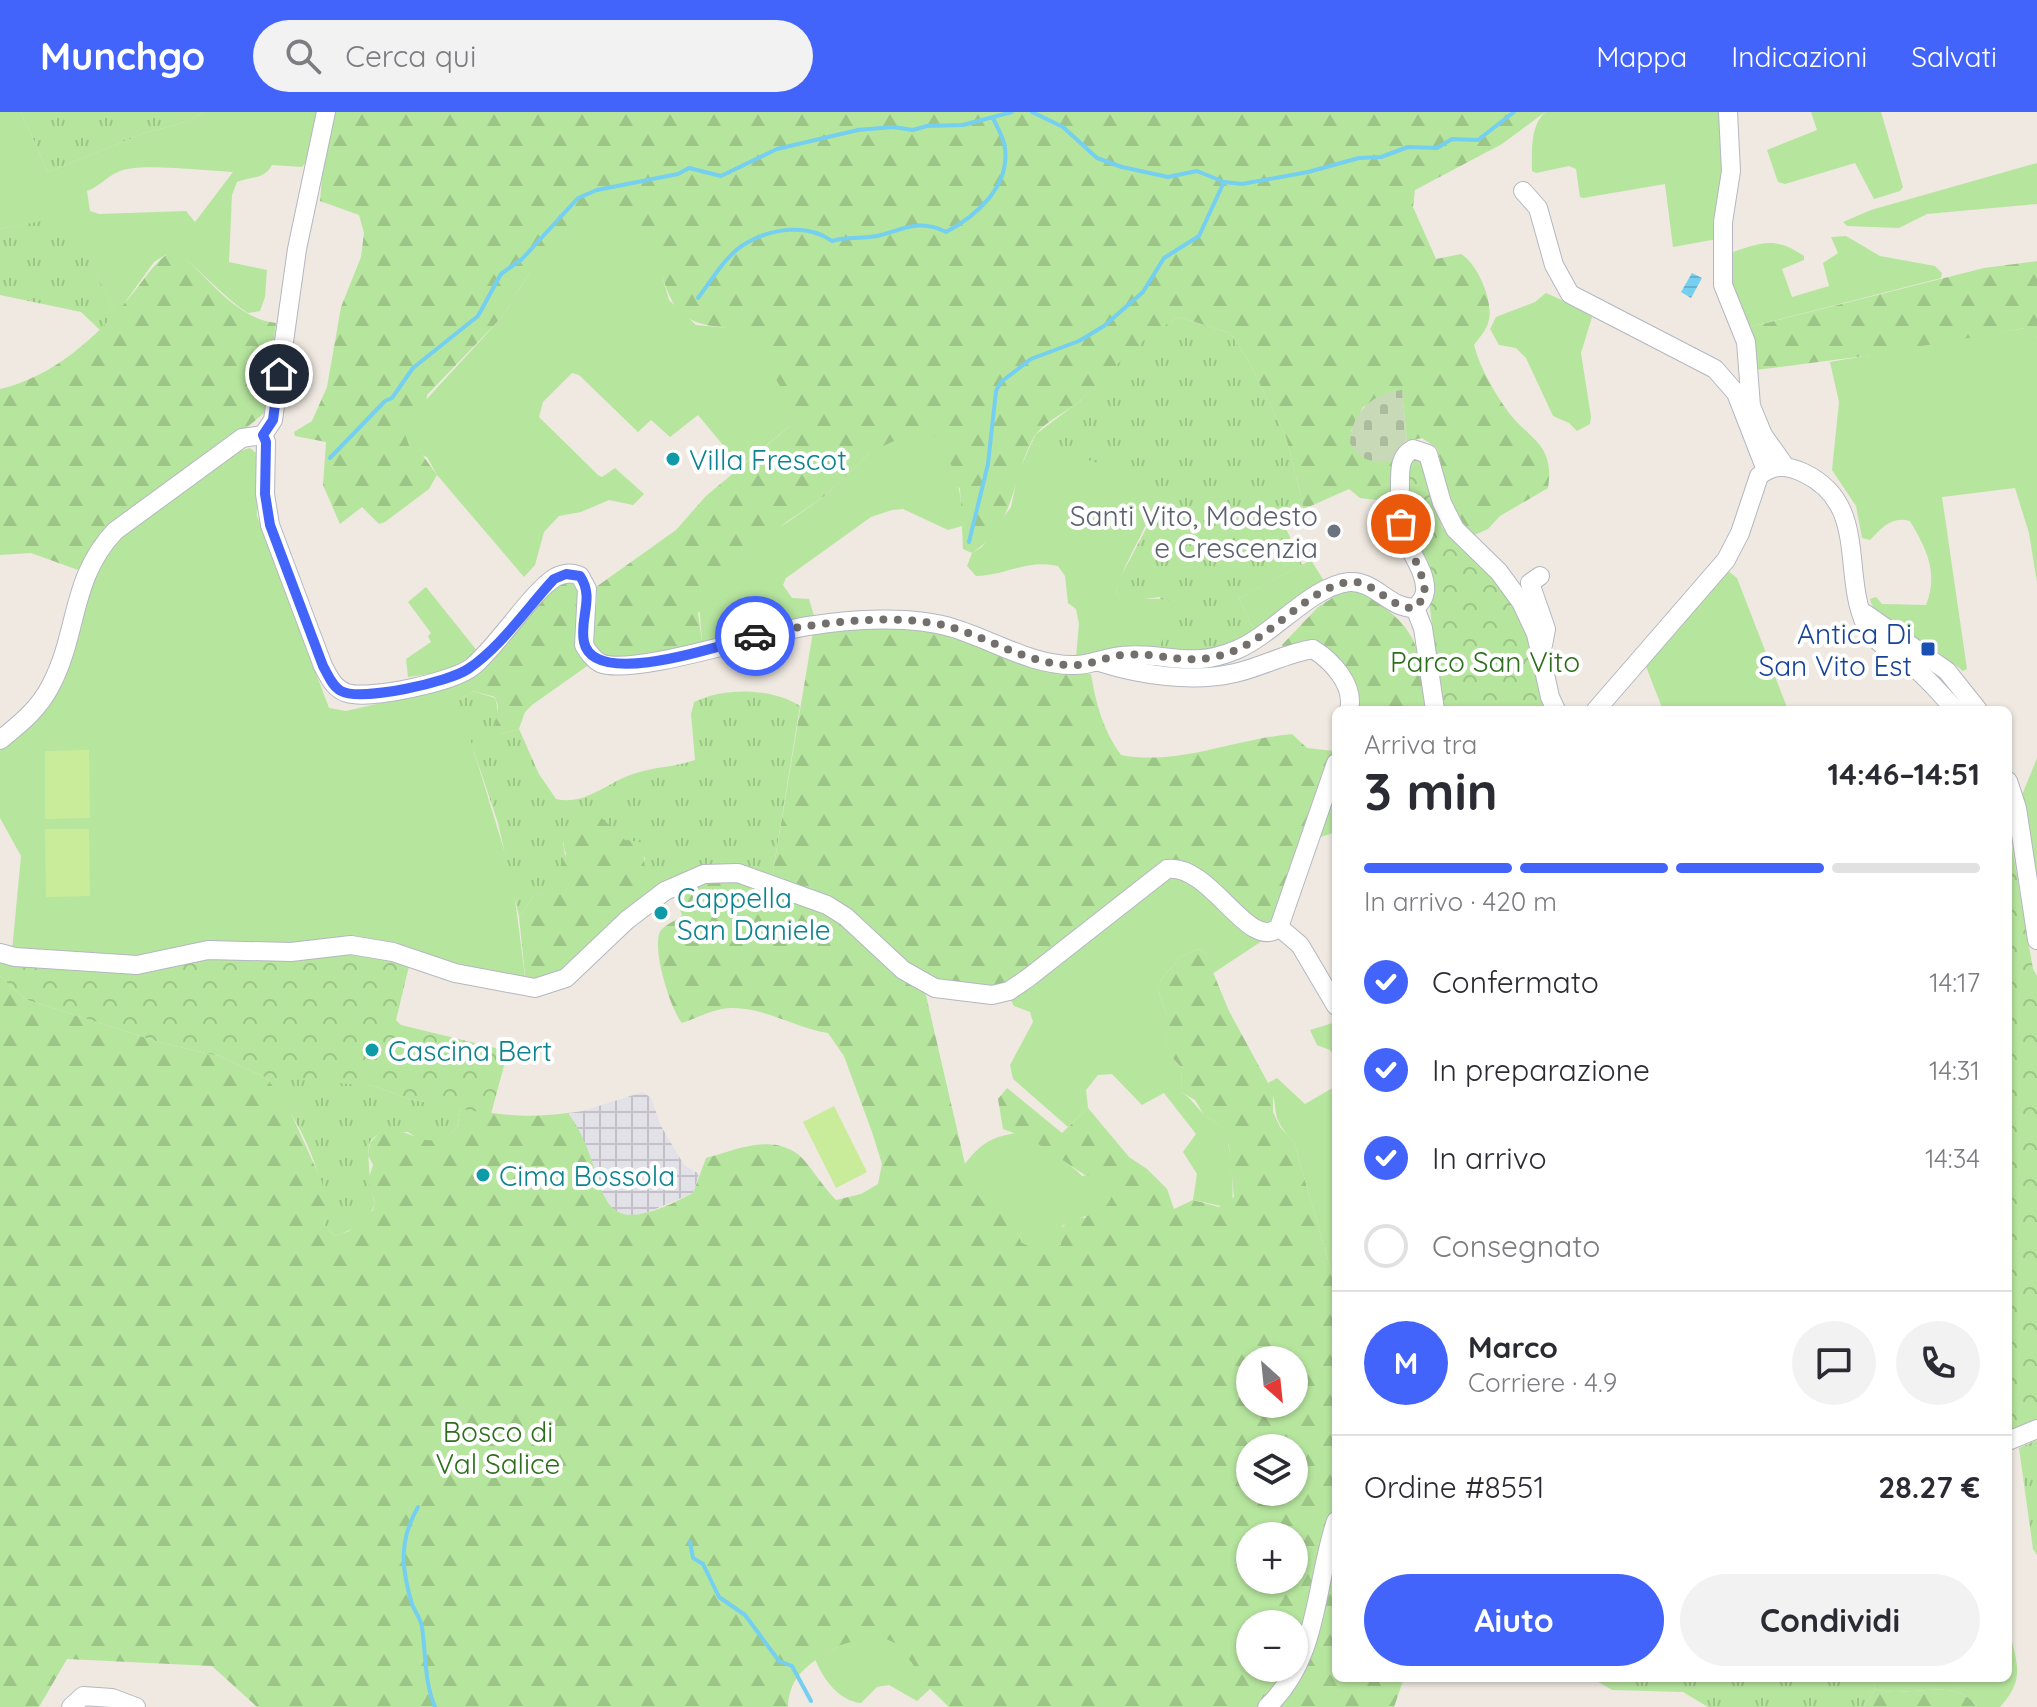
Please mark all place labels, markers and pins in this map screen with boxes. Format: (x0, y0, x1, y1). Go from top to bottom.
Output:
pin (245, 340, 313, 408)
place label: Villa Frescot (689, 442, 847, 477)
marker: Villa Frescot (664, 450, 682, 468)
pin (1367, 490, 1435, 558)
place label: Santi Vito, Modesto e Crescenzia (1070, 498, 1318, 565)
marker: Santi Vito, Modesto e Crescenzia (1325, 522, 1343, 540)
place label: Antica Di San Vito Est (1758, 616, 1912, 683)
marker: Antica Di San Vito Est (1919, 640, 1937, 658)
place label: Cappella San Daniele (677, 880, 831, 947)
marker: Cappella San Daniele (652, 904, 670, 922)
place label: Cascina Bert (388, 1033, 552, 1068)
marker: Cascina Bert (363, 1041, 381, 1059)
place label: Cima Bossola (499, 1158, 675, 1193)
marker: Cima Bossola (474, 1166, 492, 1184)

